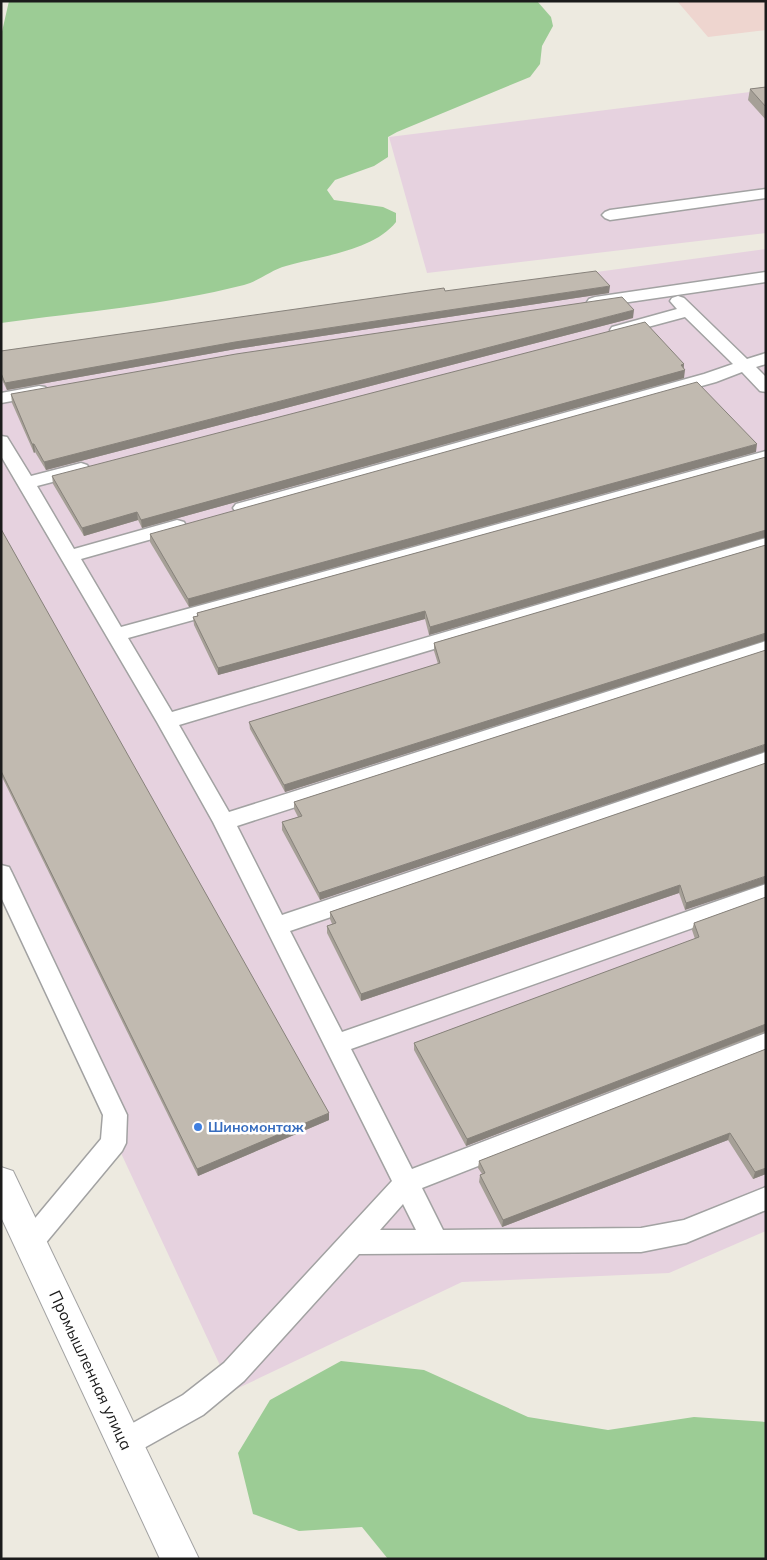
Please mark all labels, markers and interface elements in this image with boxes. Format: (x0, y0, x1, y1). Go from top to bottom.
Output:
place label: Шиномонтаж (208, 1118, 304, 1136)
marker: Шиномонтаж (192, 1121, 204, 1133)
street label: Промышленная улица (45, 1287, 137, 1453)

